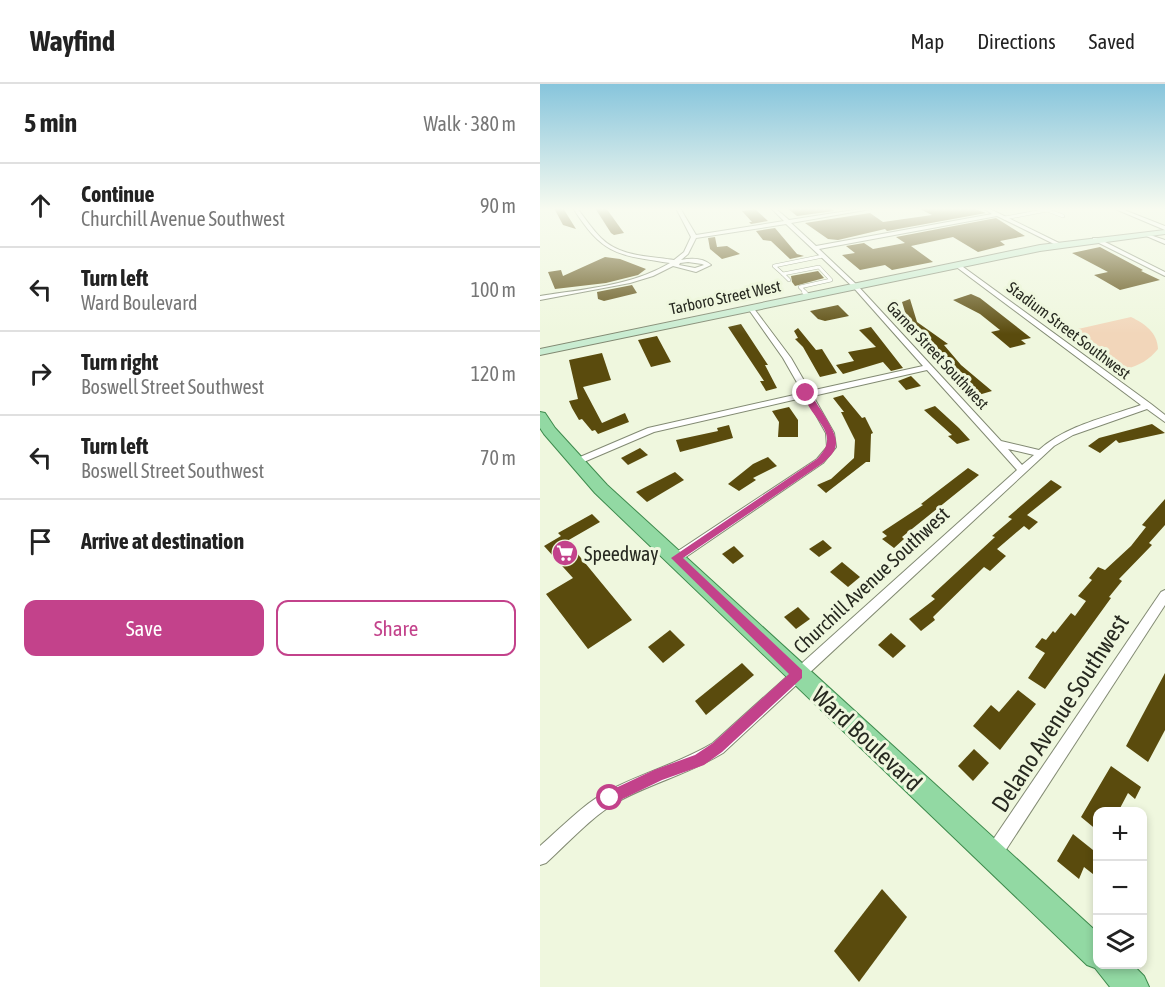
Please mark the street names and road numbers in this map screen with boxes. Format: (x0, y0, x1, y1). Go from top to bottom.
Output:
street label: Tarboro Street West (668, 276, 783, 318)
street label: Stadium Street Southwest (1004, 278, 1135, 383)
street label: Garner Street Southwest (883, 297, 993, 413)
street label: Churchill Avenue Southwest (789, 502, 954, 658)
street label: Delano Avenue Southwest (986, 609, 1134, 817)
street label: Ward Boulevard (807, 681, 927, 797)

